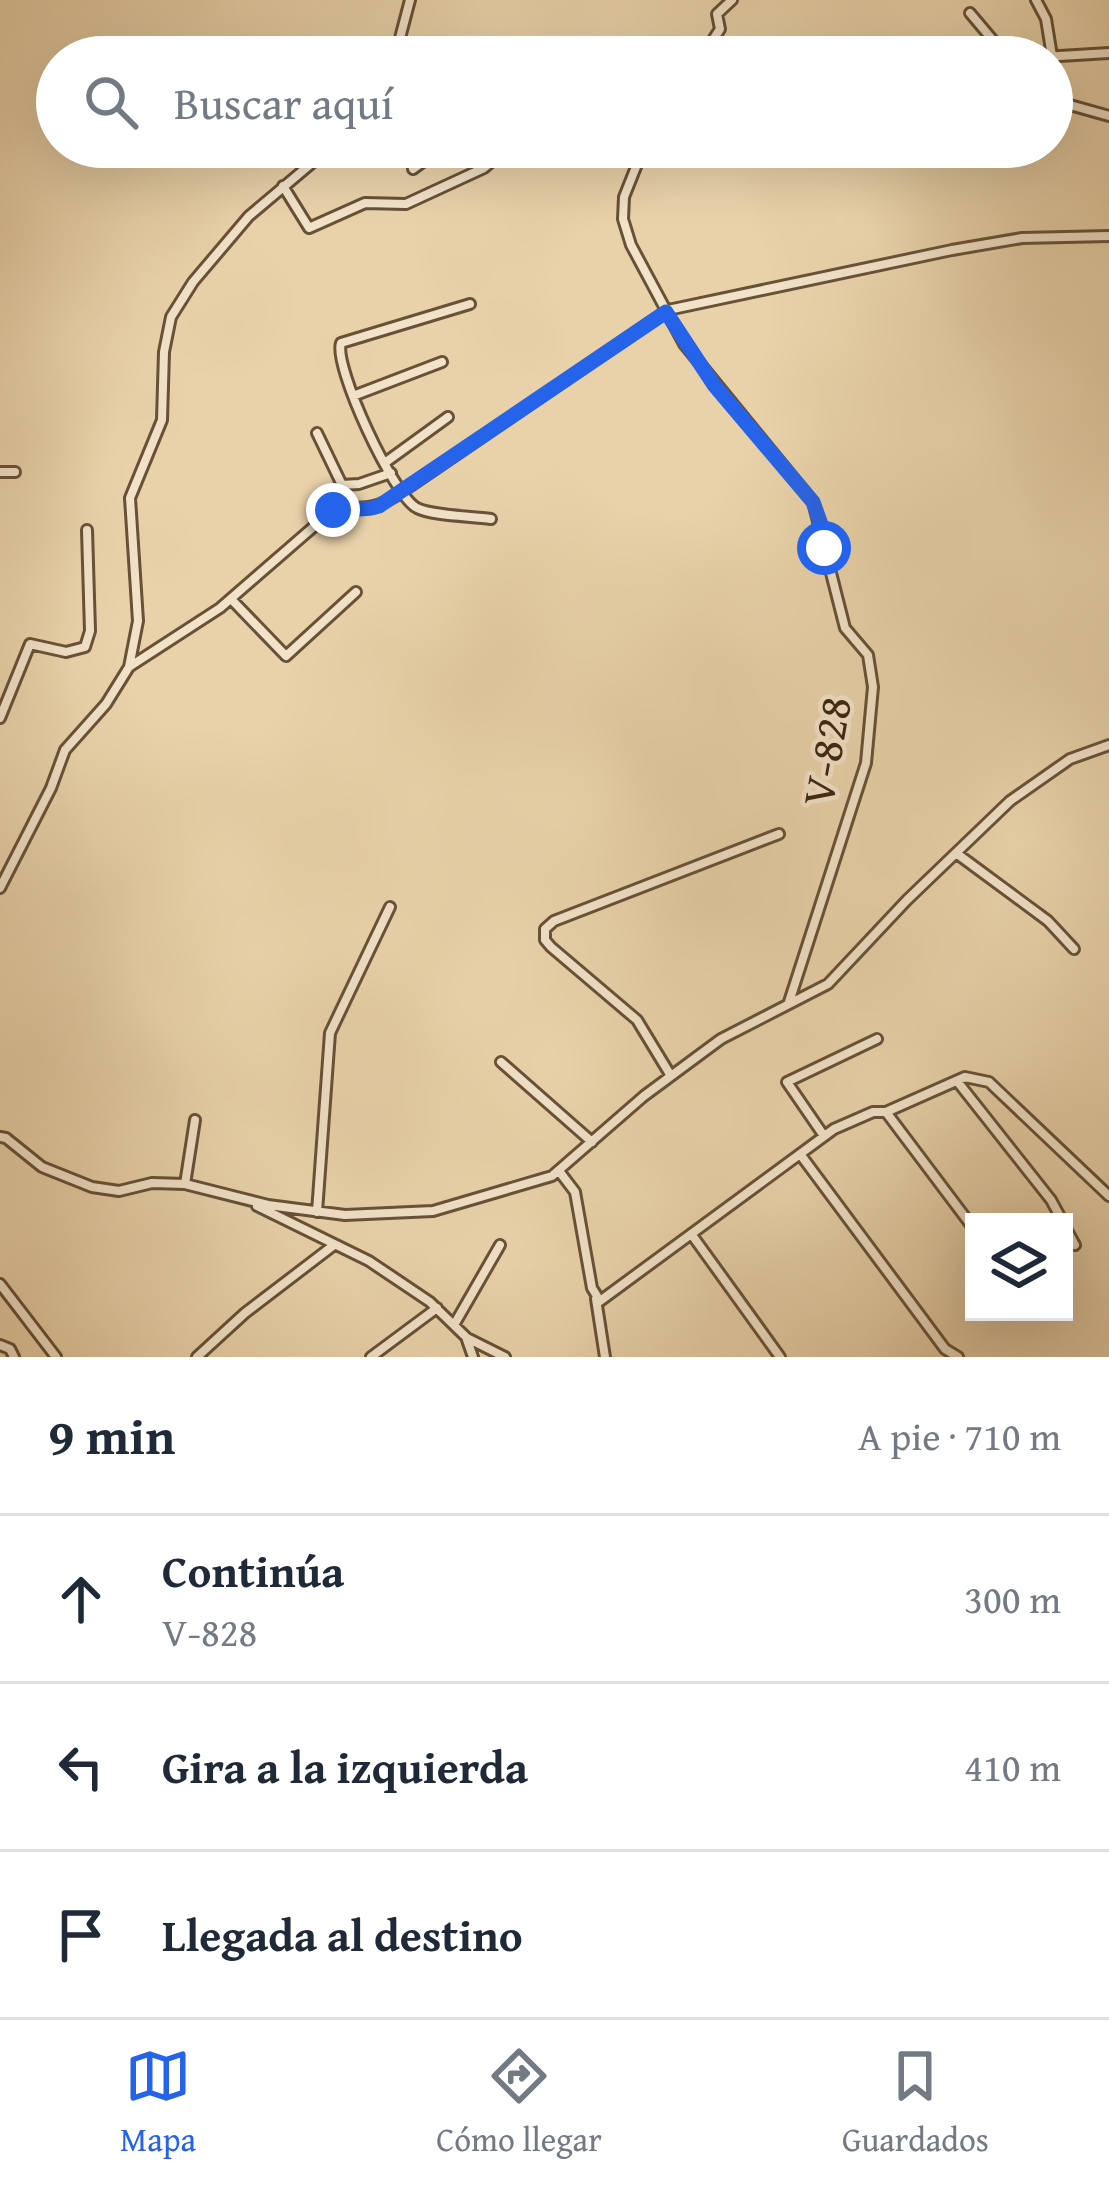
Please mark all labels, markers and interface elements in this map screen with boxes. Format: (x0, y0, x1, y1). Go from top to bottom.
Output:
search box (36, 36, 1073, 168)
icon: search (78, 69, 144, 135)
text: Buscar aquí (174, 70, 393, 135)
route end (306, 483, 360, 537)
route start (797, 521, 851, 575)
street label: V-828 (784, 691, 867, 811)
map controls (965, 1213, 1073, 1321)
button: layers (965, 1213, 1073, 1321)
text: 9 min (48, 1398, 175, 1473)
text: A pie · 710 m (858, 1407, 1061, 1464)
text: Continúa (162, 1538, 344, 1603)
icon: ahead (48, 1566, 114, 1632)
text: 300 m (964, 1570, 1061, 1627)
text: V-828 (162, 1603, 257, 1660)
icon: left (48, 1734, 114, 1800)
text: Gira a la izquierda (162, 1734, 528, 1799)
text: 410 m (964, 1738, 1061, 1795)
icon: arrive (48, 1902, 114, 1968)
text: Llegada al destino (162, 1902, 523, 1967)
tab: Mapa (120, 2043, 196, 2163)
tab: Cómo llegar (436, 2043, 602, 2163)
tab: Guardados (842, 2043, 989, 2163)

